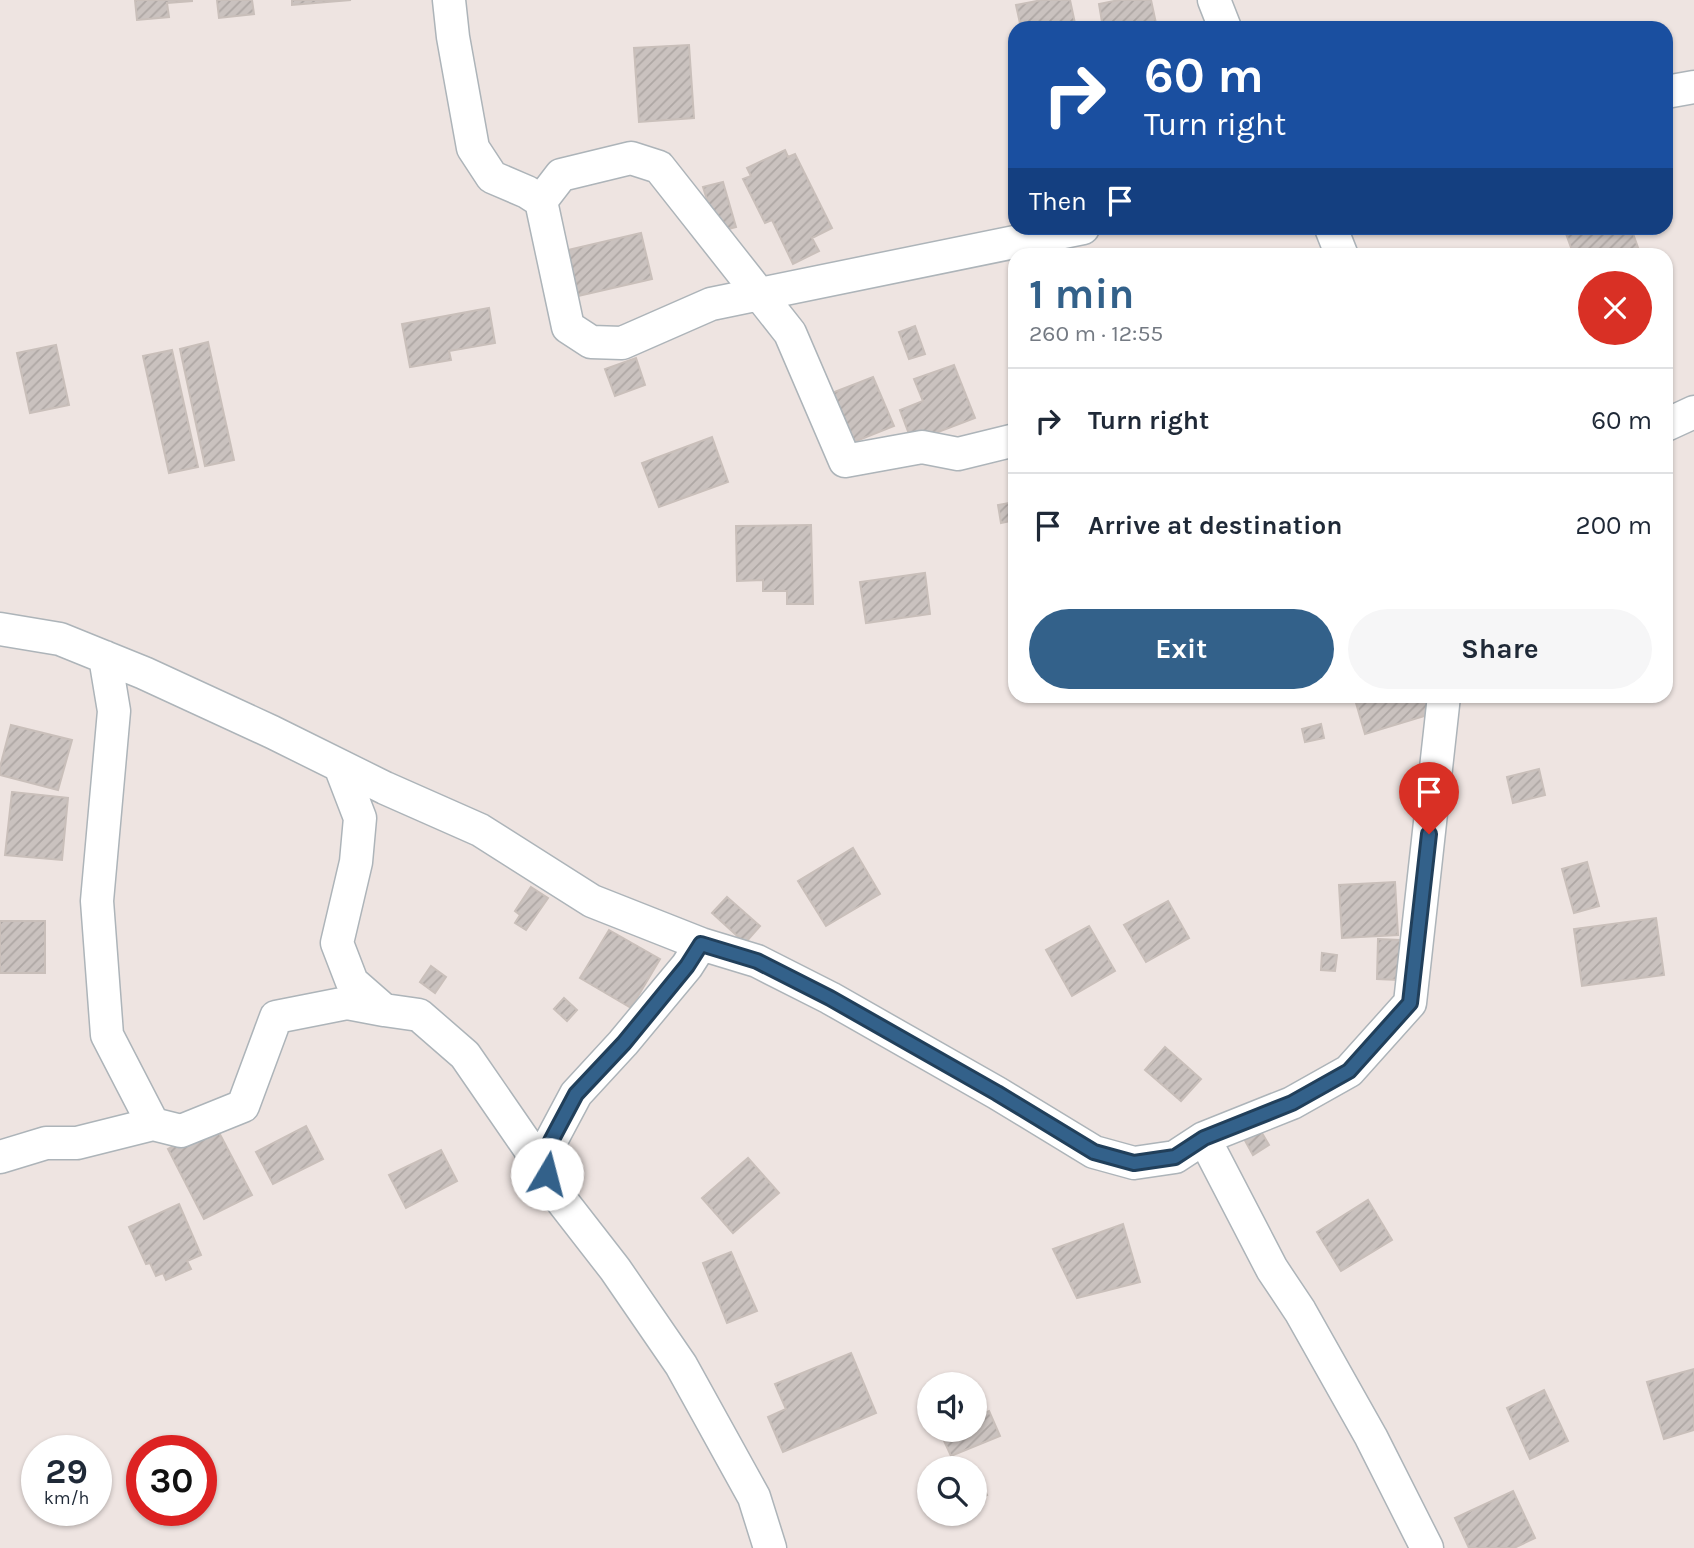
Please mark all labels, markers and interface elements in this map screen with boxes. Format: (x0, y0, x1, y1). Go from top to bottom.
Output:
text: 60 m (1144, 47, 1264, 104)
icon: right (1029, 49, 1120, 140)
text: Turn right (1144, 106, 1286, 143)
icon: arrive (1101, 182, 1139, 220)
text: Then (1029, 186, 1087, 217)
text: 1 min (1029, 269, 1134, 319)
button: close (1578, 271, 1652, 345)
text: 260 m · 12:55 (1029, 320, 1163, 347)
icon: right (1029, 402, 1067, 440)
text: Turn right (1088, 405, 1209, 436)
text: 60 m (1591, 405, 1652, 436)
icon: arrive (1029, 507, 1067, 545)
text: Arrive at destination (1088, 510, 1342, 541)
text: 200 m (1576, 510, 1652, 541)
button: Exit (1029, 609, 1334, 689)
button: Share (1348, 609, 1652, 689)
pin (1399, 762, 1459, 834)
icon: arrive (1410, 773, 1448, 811)
position arrow (510, 1137, 584, 1211)
map controls (917, 1372, 987, 1526)
button: sound (917, 1372, 987, 1442)
speed limit sign: 30 (126, 1435, 217, 1526)
text: 29 (45, 1451, 88, 1492)
button: search (917, 1456, 987, 1526)
text: km/h (44, 1487, 89, 1509)

